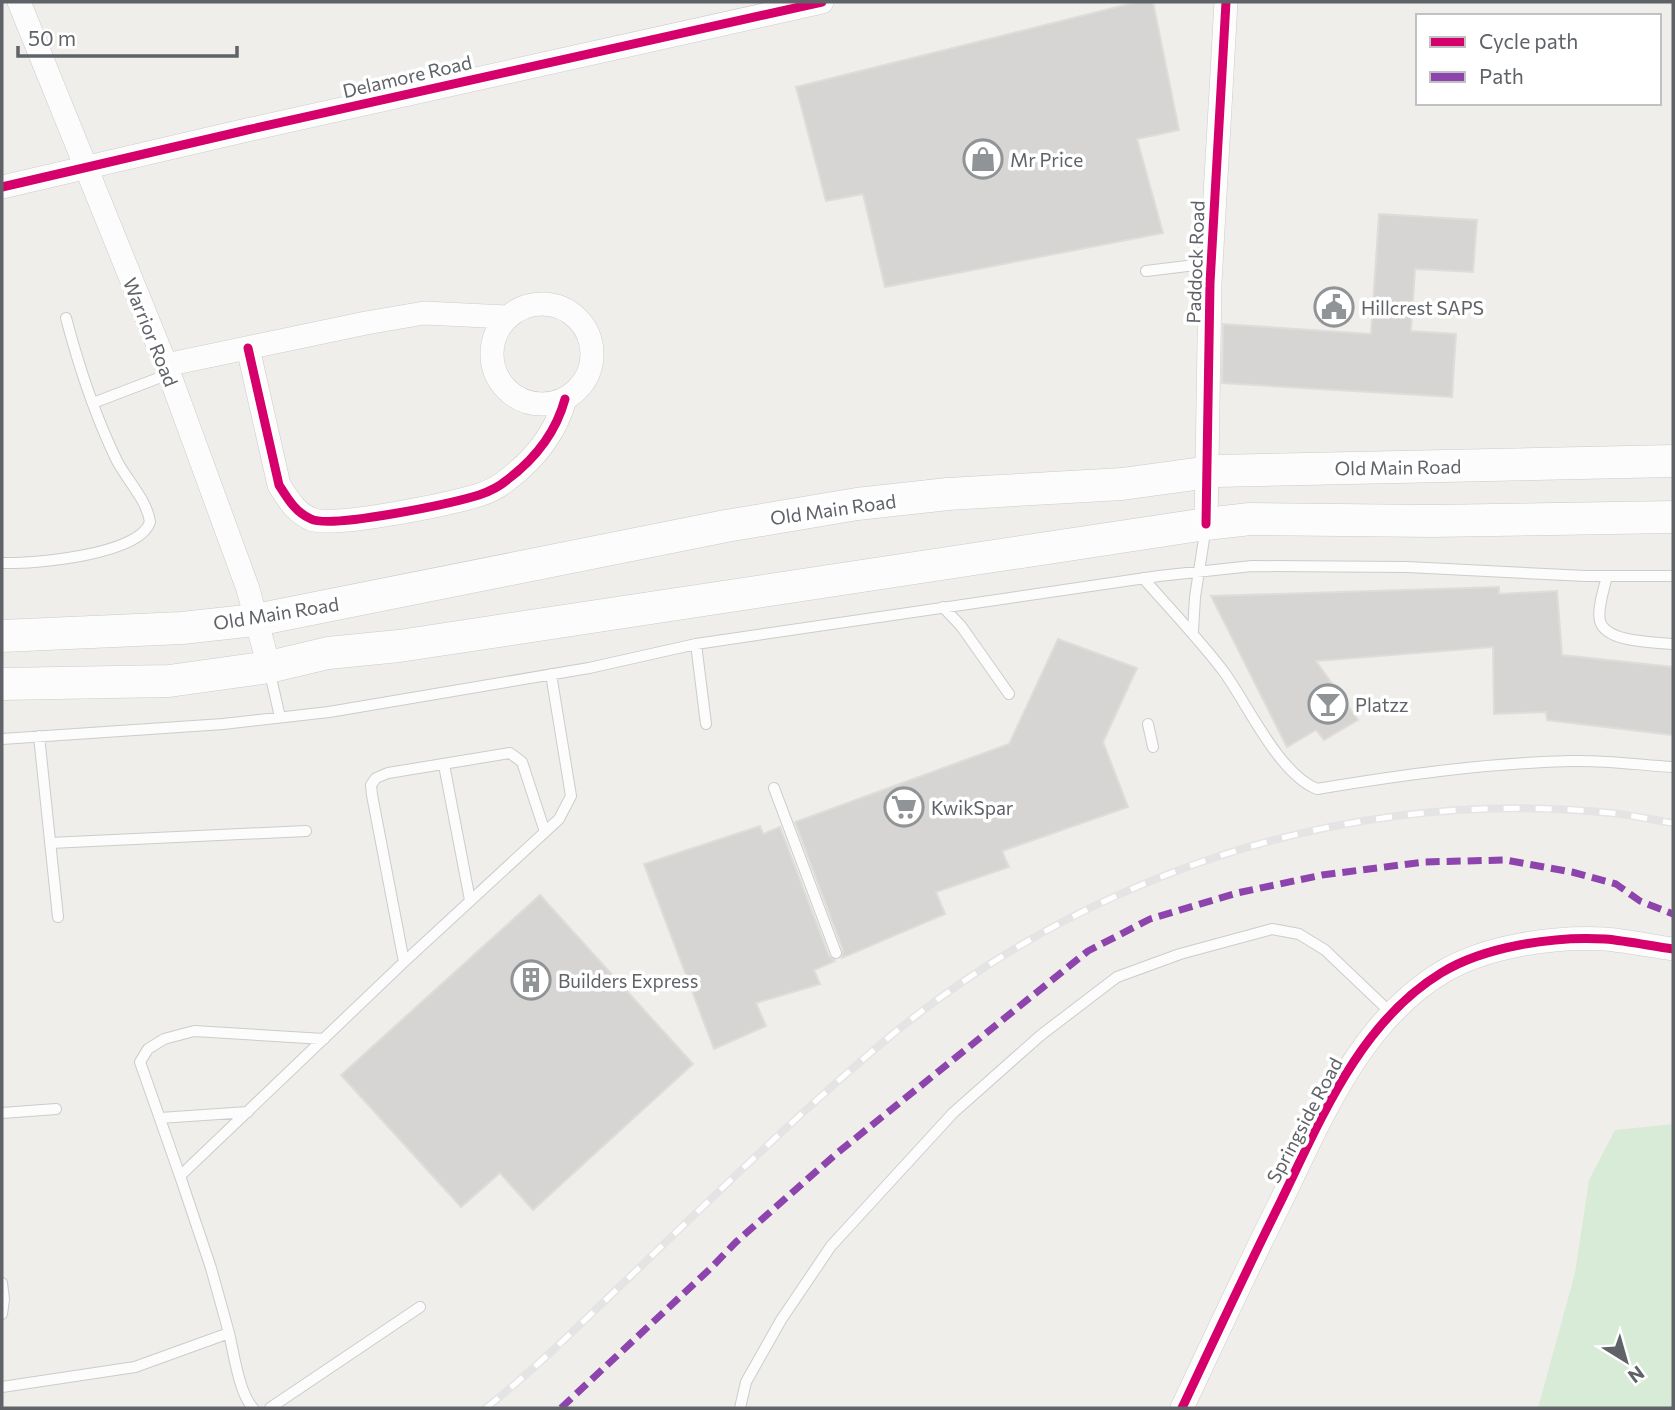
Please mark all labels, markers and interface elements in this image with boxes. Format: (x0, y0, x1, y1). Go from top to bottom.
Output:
scale bar (18, 14, 236, 58)
legend (1416, 14, 1661, 105)
text: 50 m (28, 25, 76, 50)
text: Cycle path (1479, 28, 1578, 53)
street label: Delamore Road (340, 50, 474, 102)
text: Path (1479, 63, 1524, 88)
shop icon: Mr Price (962, 138, 1004, 180)
place label: Mr Price (1010, 148, 1083, 171)
street label: Paddock Road (1181, 200, 1209, 324)
street label: Warrior Road (119, 274, 183, 390)
public building icon: Hillcrest SAPS (1313, 286, 1355, 328)
place label: Hillcrest SAPS (1361, 296, 1484, 319)
street label: Old Main Road (1334, 454, 1462, 480)
street label: Old Main Road (769, 489, 897, 529)
street label: Old Main Road (212, 592, 340, 634)
bar icon: Platzz (1307, 683, 1349, 725)
place label: Platzz (1355, 693, 1408, 716)
supermarket icon: KwikSpar (883, 786, 925, 828)
place label: KwikSpar (931, 796, 1014, 819)
building icon: Builders Express (510, 959, 552, 1001)
place label: Builders Express (558, 969, 698, 992)
street label: Springside Road (1261, 1053, 1347, 1187)
north arrow (1591, 1326, 1661, 1396)
text: N (1624, 1361, 1649, 1388)

